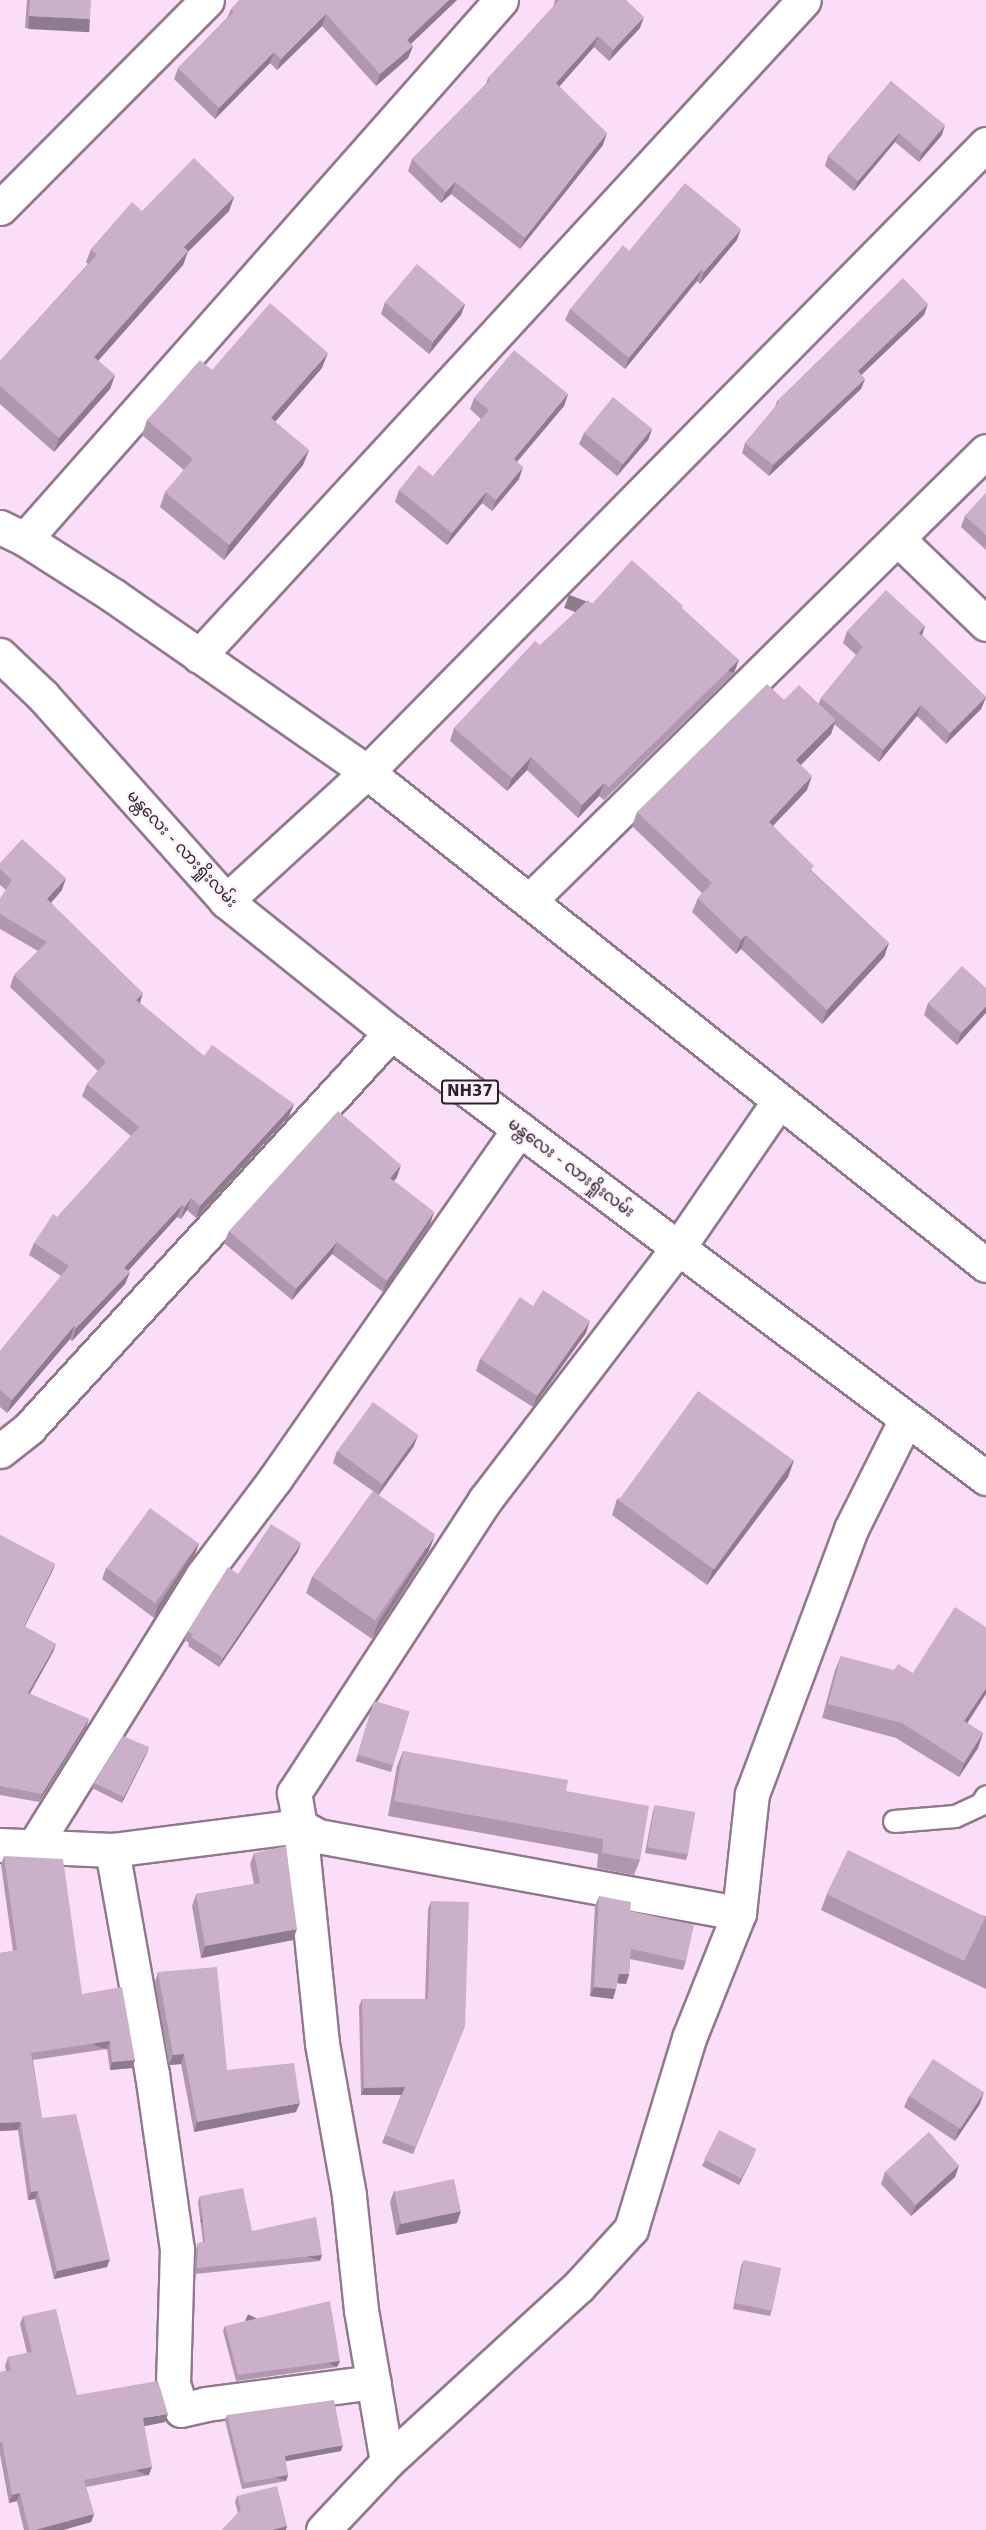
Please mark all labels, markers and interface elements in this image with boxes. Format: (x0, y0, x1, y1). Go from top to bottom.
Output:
street label: မန္တလေး - လားရှိုးလမ်း (123, 786, 241, 912)
road number: NH37 (440, 1080, 500, 1104)
street label: မန္တလေး - လားရှိုးလမ်း (504, 1114, 638, 1222)

